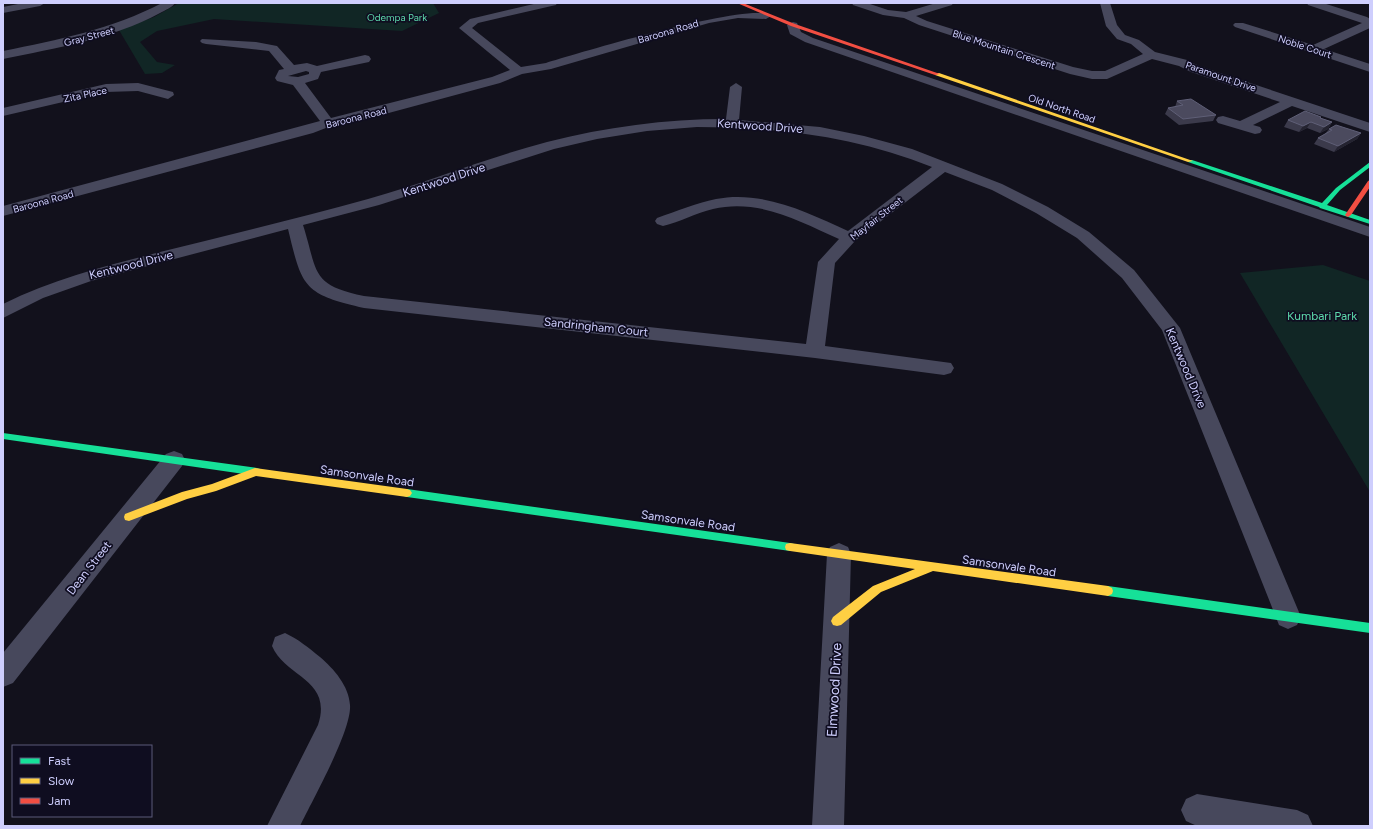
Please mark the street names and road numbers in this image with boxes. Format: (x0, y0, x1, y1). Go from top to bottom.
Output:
street label: Baroona Road (636, 17, 700, 46)
street label: Gray Street (62, 23, 116, 49)
street label: Blue Mountain Crescent (951, 27, 1057, 72)
street label: Noble Court (1277, 32, 1333, 61)
street label: Paramount Drive (1184, 58, 1258, 95)
street label: Zita Place (62, 83, 109, 105)
street label: Old North Road (1027, 91, 1097, 126)
street label: Baroona Road (324, 104, 388, 131)
street label: Kentwood Drive (717, 116, 804, 136)
street label: Kentwood Drive (401, 160, 487, 200)
street label: Baroona Road (11, 187, 75, 216)
street label: Mayfair Street (847, 194, 906, 243)
street label: Kentwood Drive (88, 248, 175, 282)
street label: Sandringham Court (543, 315, 649, 339)
street label: Kentwood Drive (1163, 326, 1209, 411)
street label: Samsonvale Road (319, 462, 415, 490)
street label: Samsonvale Road (640, 507, 736, 535)
street label: Dean Street (64, 538, 115, 598)
street label: Samsonvale Road (961, 552, 1057, 580)
street label: Elmwood Drive (824, 642, 845, 738)

